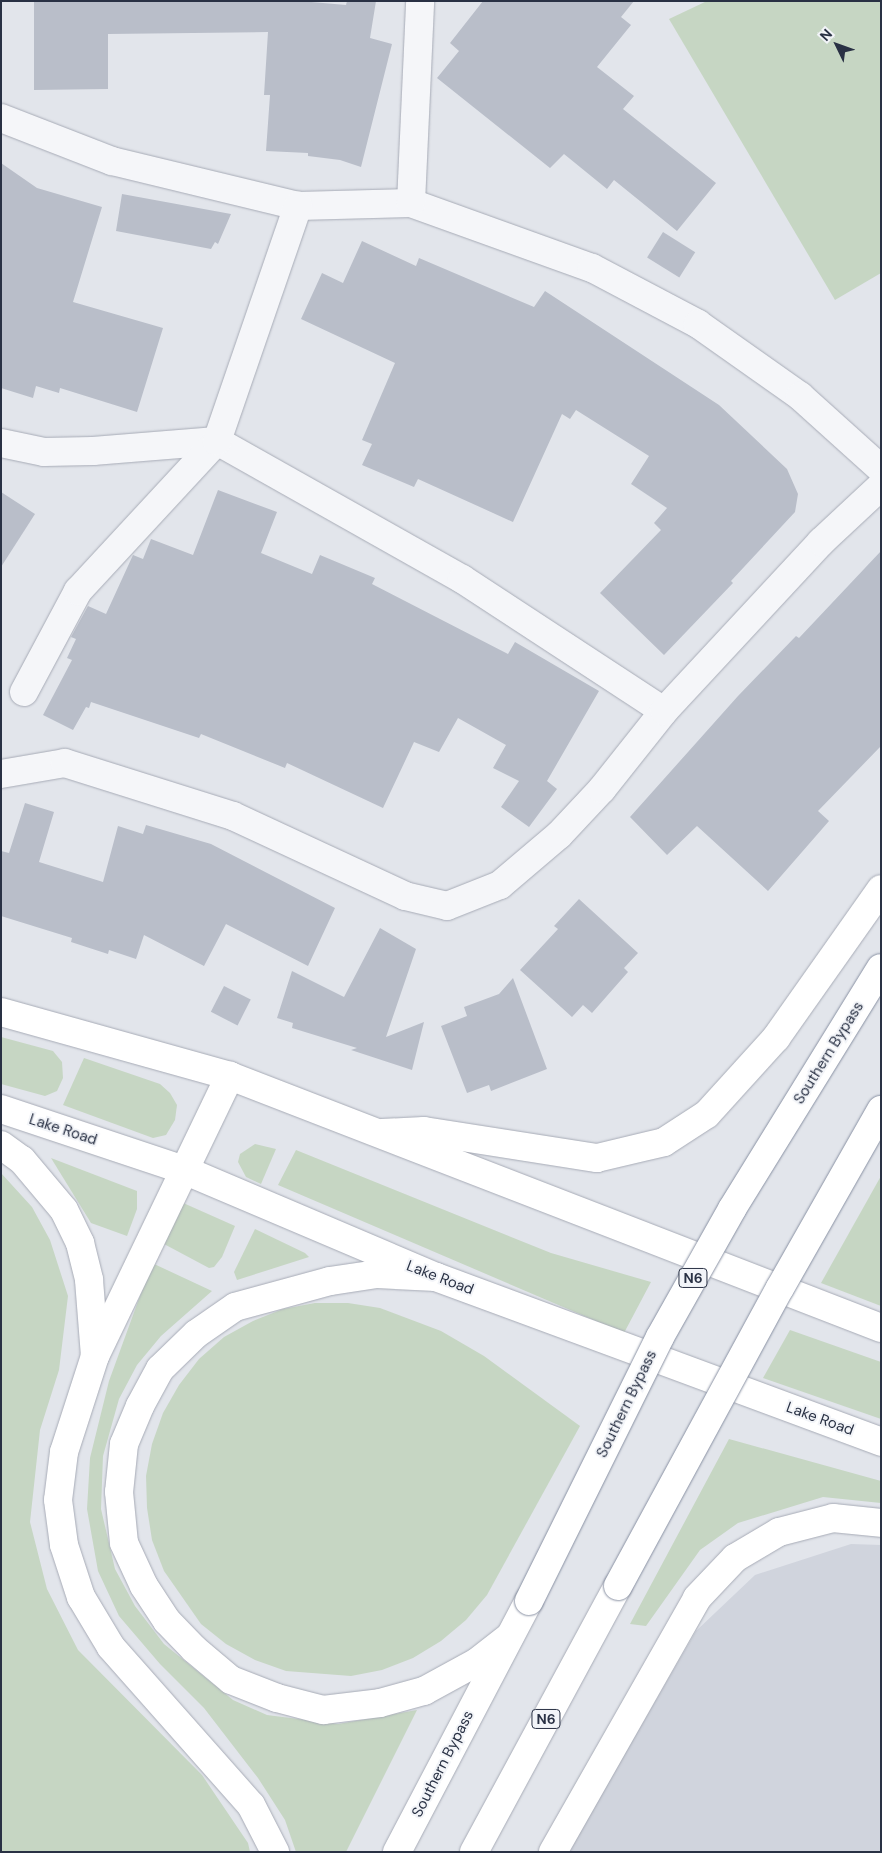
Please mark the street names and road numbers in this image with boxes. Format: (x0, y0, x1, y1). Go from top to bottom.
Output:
street label: Southern Bypass (790, 998, 868, 1108)
street label: Lake Road (27, 1111, 99, 1149)
street label: Lake Road (404, 1257, 476, 1299)
road number: N6 (678, 1266, 708, 1290)
street label: Southern Bypass (593, 1347, 661, 1461)
street label: Lake Road (784, 1398, 856, 1440)
street label: Southern Bypass (408, 1708, 478, 1820)
road number: N6 (531, 1708, 561, 1730)

